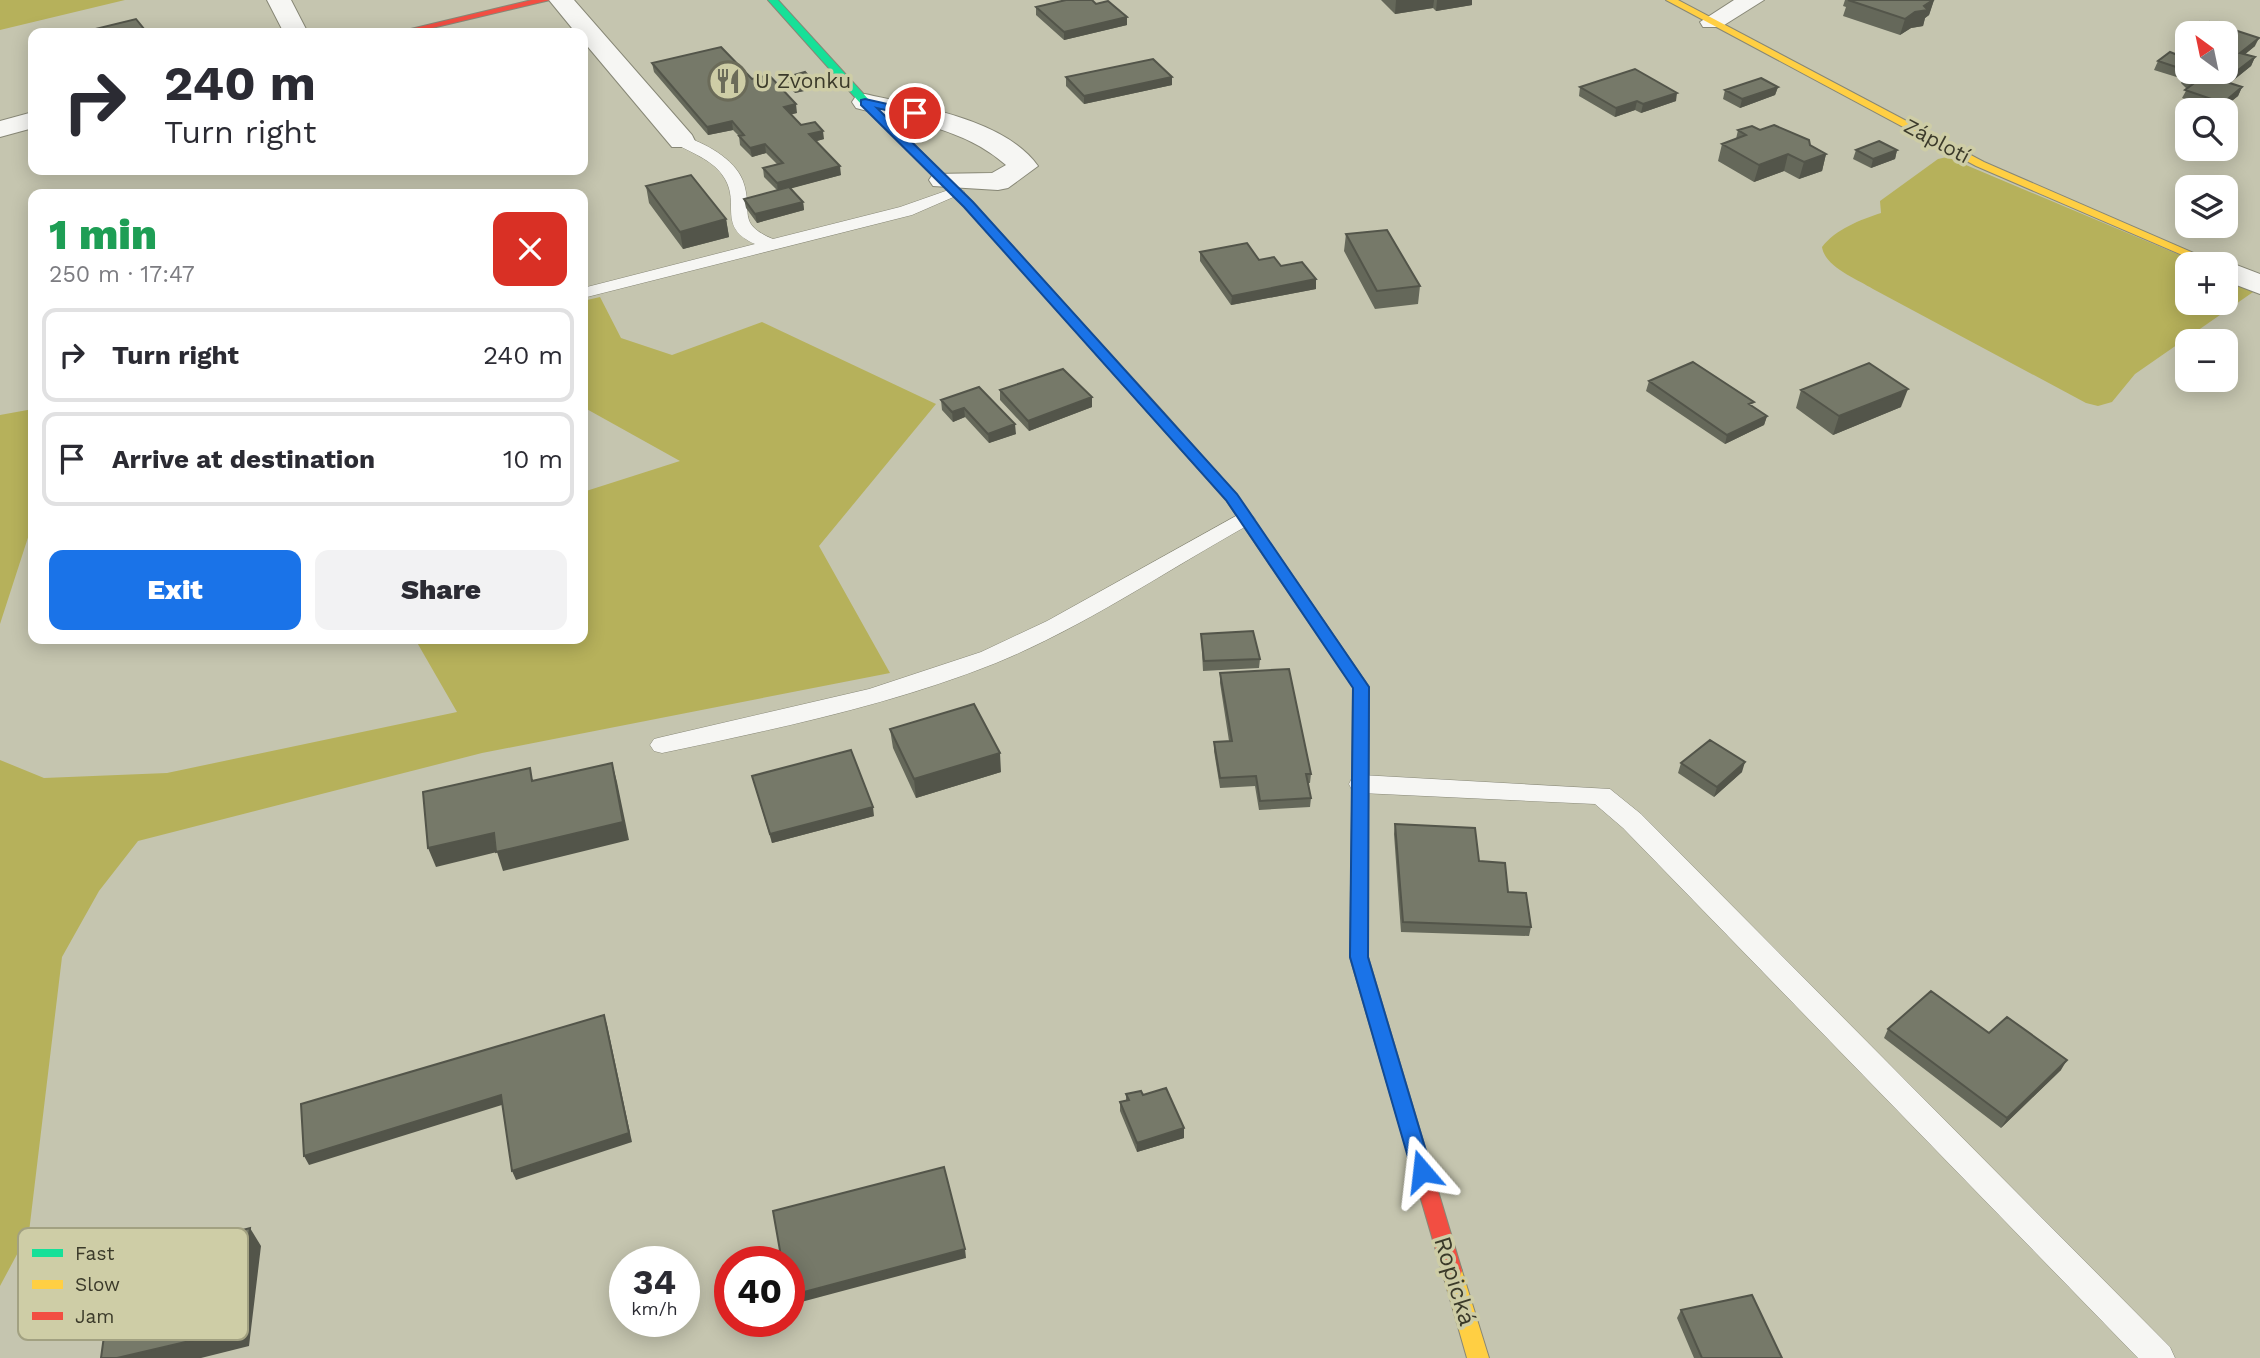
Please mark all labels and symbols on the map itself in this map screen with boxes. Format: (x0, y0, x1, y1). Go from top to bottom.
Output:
north arrow (2175, 21, 2238, 84)
restaurant icon: U Zvonku (707, 60, 749, 102)
place label: U Zvonku (755, 68, 851, 93)
pin (885, 83, 945, 143)
street label: Záplotí (1900, 113, 1975, 169)
position arrow (1385, 1134, 1459, 1208)
legend (18, 1228, 248, 1340)
street label: Ropická (1428, 1233, 1482, 1329)
text: Fast (75, 1242, 114, 1265)
speed limit sign: 40 (714, 1246, 805, 1337)
text: Slow (75, 1273, 120, 1296)
text: Jam (75, 1305, 114, 1328)

